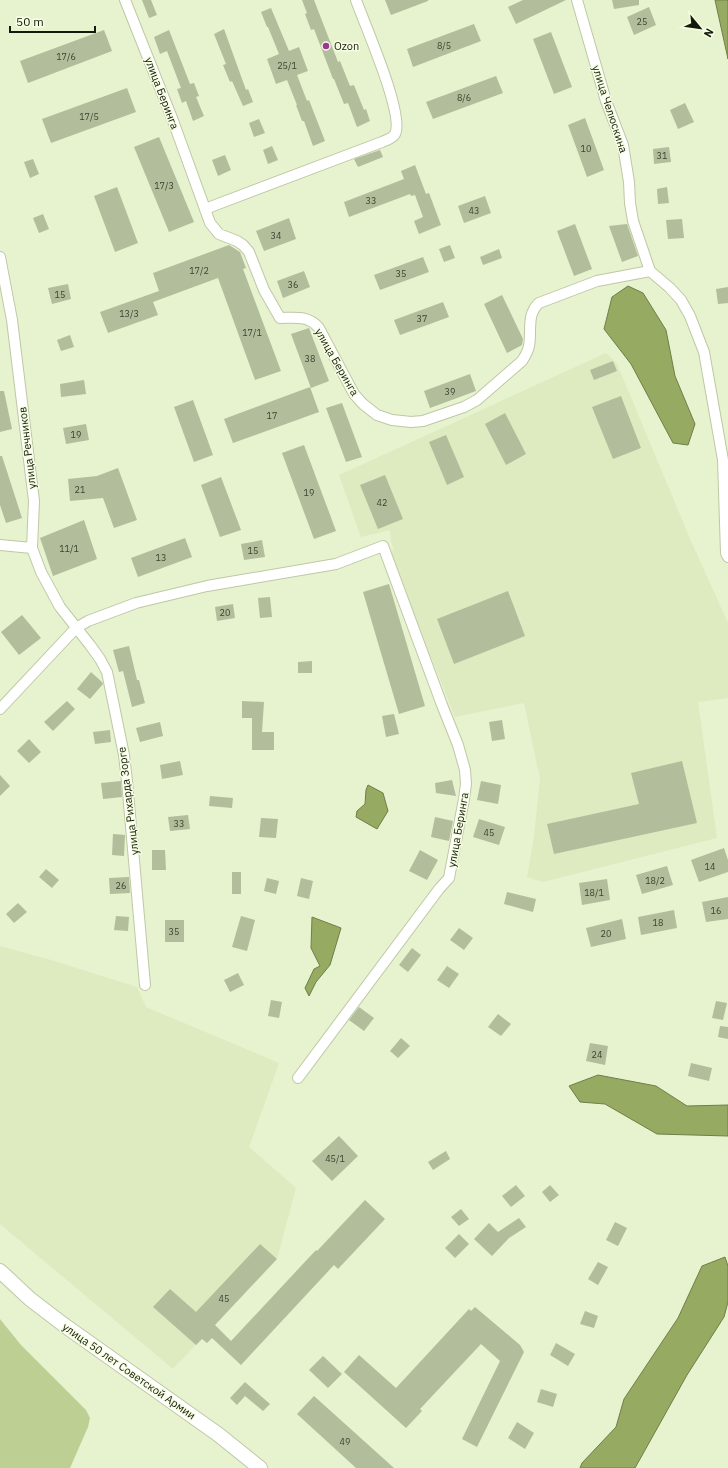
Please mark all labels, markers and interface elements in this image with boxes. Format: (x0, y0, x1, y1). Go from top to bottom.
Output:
scale bar (10, 8, 95, 34)
north arrow (680, 8, 720, 48)
text: 50 m (16, 14, 44, 29)
house number: 25 (637, 16, 647, 27)
text: N (701, 26, 717, 40)
place label: Ozon (334, 39, 359, 53)
house number: 8/5 (437, 40, 451, 51)
marker: Ozon (321, 41, 331, 51)
house number: 17/6 (56, 51, 76, 62)
street label: улица Беринга (142, 55, 182, 131)
house number: 25/1 (277, 60, 297, 71)
street label: улица Челюскина (589, 63, 631, 155)
house number: 8/6 (457, 92, 471, 103)
house number: 17/5 (79, 111, 99, 122)
house number: 10 (581, 143, 591, 154)
house number: 31 (657, 150, 667, 161)
house number: 17/3 (154, 180, 174, 191)
house number: 33 (366, 195, 376, 206)
house number: 43 (469, 205, 479, 216)
house number: 34 (271, 230, 281, 241)
house number: 17/2 (189, 265, 209, 276)
house number: 35 (396, 268, 406, 279)
house number: 36 (288, 279, 298, 290)
house number: 15 (55, 289, 65, 300)
house number: 13/3 (119, 308, 139, 319)
house number: 37 (417, 313, 427, 324)
street label: улица Беринга (312, 326, 362, 398)
house number: 17/1 (242, 327, 262, 338)
house number: 38 (305, 353, 315, 364)
house number: 39 (445, 386, 455, 397)
street label: улица Речников (15, 406, 39, 490)
house number: 17 (267, 410, 277, 421)
house number: 19 (71, 429, 81, 440)
house number: 21 (75, 484, 85, 495)
house number: 19 (304, 487, 314, 498)
house number: 42 (377, 497, 387, 508)
house number: 11/1 (59, 543, 79, 554)
house number: 15 (248, 545, 258, 556)
house number: 13 (156, 552, 166, 563)
house number: 20 (220, 607, 230, 618)
street label: улица Рихарда Зорге (114, 746, 142, 856)
street label: улица Беринга (445, 791, 472, 869)
house number: 33 (174, 818, 184, 829)
house number: 45 (484, 827, 494, 838)
house number: 14 (705, 861, 715, 872)
house number: 18/2 (645, 875, 665, 886)
house number: 26 (116, 880, 126, 891)
house number: 18/1 (584, 887, 604, 898)
house number: 16 (711, 905, 721, 916)
house number: 18 (653, 917, 663, 928)
house number: 35 (169, 926, 179, 937)
house number: 20 (601, 928, 611, 939)
house number: 24 (592, 1049, 602, 1060)
house number: 45/1 (325, 1153, 345, 1164)
house number: 45 (219, 1293, 229, 1304)
street label: улица 50 лет Советской Армии (60, 1320, 198, 1422)
house number: 49 (340, 1436, 350, 1447)

